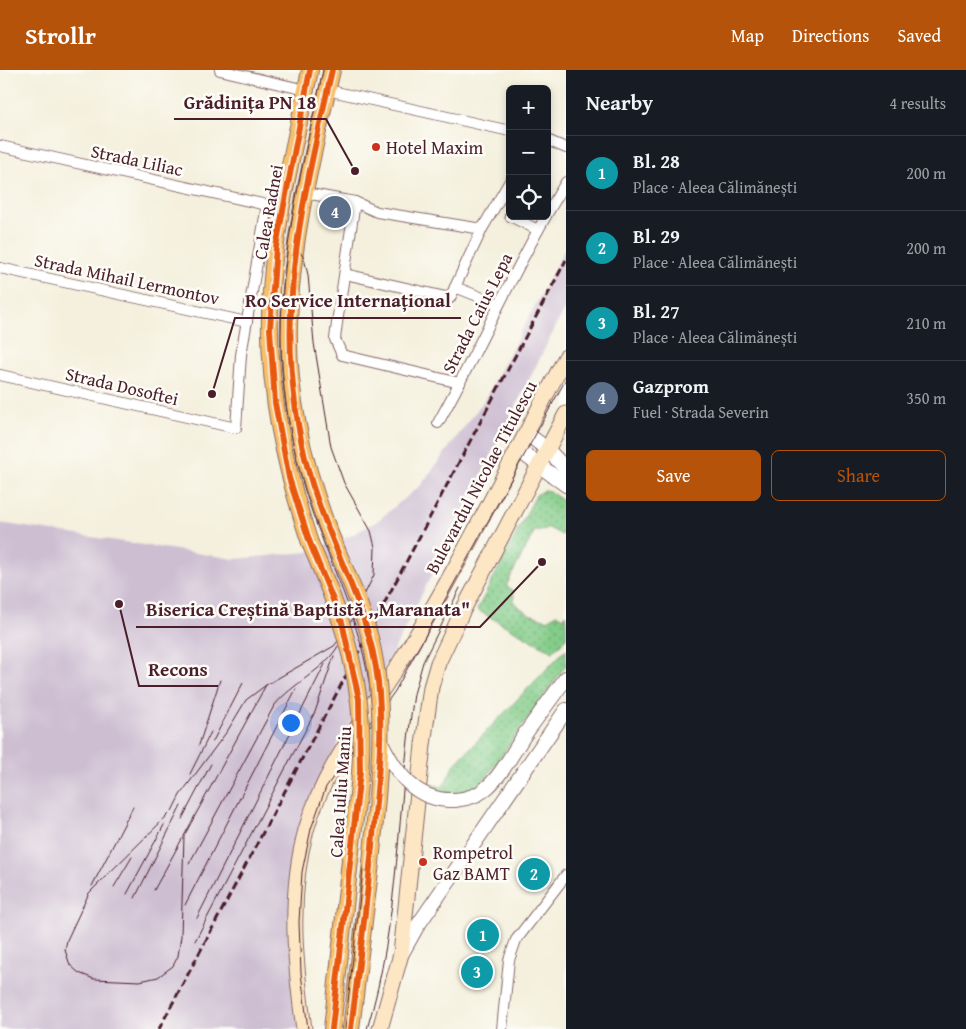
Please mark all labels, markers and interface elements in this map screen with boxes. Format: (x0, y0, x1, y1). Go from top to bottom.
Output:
text: Strollr (25, 18, 96, 53)
text: Map (731, 22, 764, 49)
text: Directions (792, 22, 869, 49)
text: Saved (897, 22, 941, 49)
callout: Grădinița PN 18 (174, 85, 326, 119)
map controls (506, 85, 551, 220)
button: + (506, 85, 551, 130)
text: Nearby (586, 87, 653, 118)
text: Grădinița PN 18 (184, 88, 316, 116)
text: 4 results (889, 91, 946, 115)
button: − (506, 130, 551, 175)
place label: Hotel Maxim (386, 134, 483, 161)
street label: Strada Liliac (89, 137, 185, 183)
marker: Hotel Maxim (370, 141, 382, 153)
text: Bl. 28 (633, 147, 680, 175)
text: 1 (598, 161, 606, 185)
text: 200 m (906, 161, 946, 185)
street label: Calea Radnei (246, 162, 290, 262)
button: locate (506, 175, 551, 220)
text: Place · Aleea Călimănești (633, 175, 797, 199)
pin: 4 (319, 193, 351, 231)
text: Bl. 29 (633, 222, 680, 250)
text: 2 (598, 236, 606, 260)
text: 200 m (906, 236, 946, 260)
street label: Strada Mihail Lermontov (32, 246, 222, 312)
street label: Strada Caius Lepa (435, 247, 519, 378)
text: Place · Aleea Călimănești (633, 250, 797, 274)
callout: Ro Service Internațional (235, 284, 461, 318)
text: Ro Service Internațional (245, 286, 451, 314)
text: Bl. 27 (633, 297, 680, 325)
text: 3 (598, 311, 606, 335)
text: 210 m (906, 311, 946, 335)
text: Place · Aleea Călimănești (633, 325, 797, 349)
street label: Strada Dosoftei (63, 360, 181, 412)
text: Gazprom (633, 372, 709, 400)
street label: Bulevardul Nicolae Titulescu (418, 375, 544, 579)
text: 4 (598, 386, 606, 410)
text: 350 m (906, 386, 946, 410)
text: Fuel · Strada Severin (633, 400, 769, 424)
button: Save (586, 450, 761, 501)
button: Share (771, 450, 946, 501)
callout: Biserica Creștină Baptistă ,,Maranata" (136, 593, 480, 627)
text: Biserica Creștină Baptistă ,,Maranata" (146, 595, 470, 623)
callout: Recons (139, 652, 218, 686)
text: Recons (148, 655, 208, 683)
your location (278, 710, 304, 736)
street label: Calea Iuliu Maniu (322, 725, 358, 859)
place label: Rompetrol Gaz BAMT (433, 839, 513, 887)
pin: 2 (518, 855, 550, 893)
marker: Rompetrol Gaz BAMT (417, 856, 429, 868)
pin: 1 (467, 916, 499, 954)
pin: 3 (461, 953, 493, 991)

